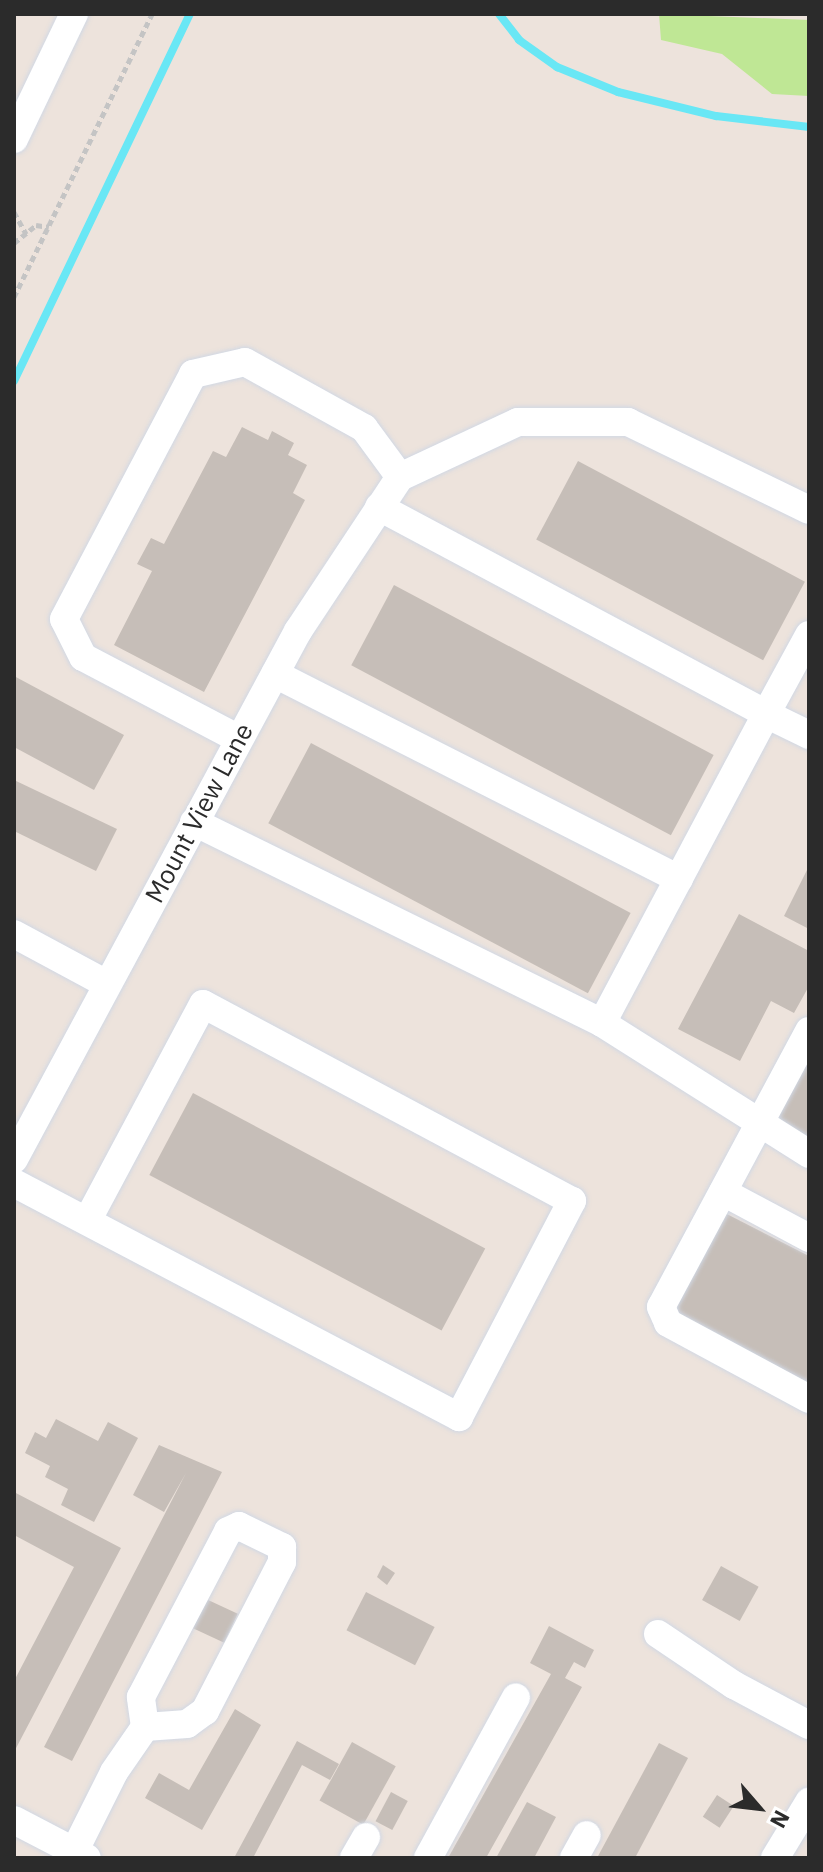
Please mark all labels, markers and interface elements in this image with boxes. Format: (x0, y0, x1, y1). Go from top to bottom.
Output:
street label: Mount View Lane (139, 718, 259, 908)
north arrow (719, 1768, 799, 1848)
text: N (764, 1806, 797, 1833)

